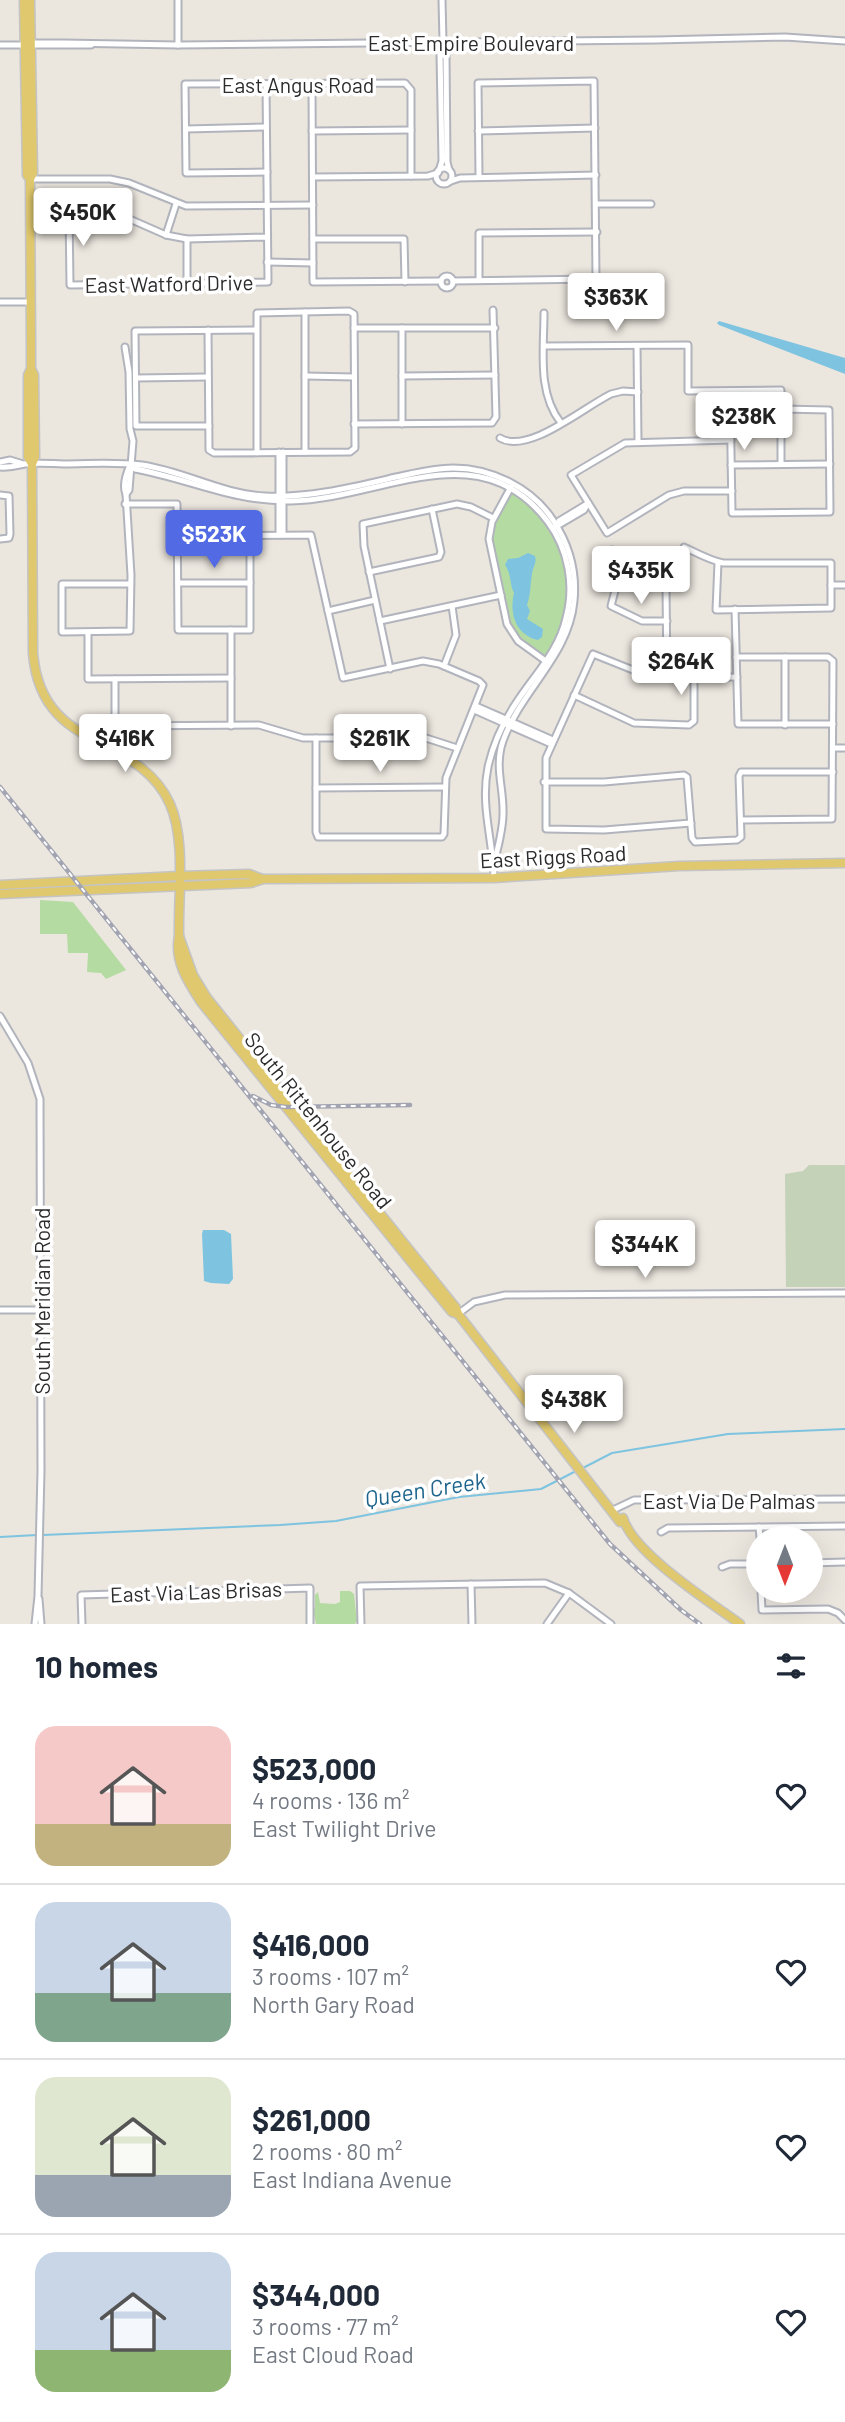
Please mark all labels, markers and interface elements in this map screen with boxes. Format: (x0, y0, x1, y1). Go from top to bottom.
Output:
street label: East Empire Boulevard (368, 30, 574, 55)
street label: East Angus Road (222, 72, 374, 97)
pin: $450K (34, 188, 132, 248)
text: $450K (50, 197, 116, 225)
street label: East Watford Drive (84, 269, 254, 297)
pin: $363K (567, 274, 665, 333)
text: $363K (584, 282, 648, 310)
pin: $238K (695, 392, 793, 452)
text: $238K (712, 401, 776, 429)
pin: $523K (165, 510, 263, 570)
text: $523K (182, 519, 246, 547)
pin: $435K (592, 546, 690, 606)
text: $435K (608, 555, 674, 583)
pin: $264K (632, 638, 730, 697)
text: $264K (648, 646, 714, 674)
pin: $416K (76, 714, 174, 774)
pin: $261K (331, 714, 429, 774)
text: $416K (95, 723, 155, 751)
text: $261K (350, 723, 410, 751)
street label: East Riggs Road (479, 840, 627, 872)
street label: South Rittenhouse Road (240, 1027, 398, 1213)
street label: South Meridian Road (29, 1208, 54, 1394)
pin: $344K (596, 1220, 694, 1280)
text: $344K (611, 1229, 679, 1257)
pin: $438K (525, 1376, 623, 1435)
text: $438K (541, 1384, 607, 1412)
water label: Queen Creek (363, 1466, 487, 1512)
street label: East Via De Palmas (643, 1488, 815, 1513)
north arrow (746, 1526, 822, 1603)
map controls (746, 1526, 823, 1603)
street label: East Via Las Brisas (110, 1576, 282, 1606)
icon: filters (772, 1647, 810, 1685)
text: 10 homes (35, 1648, 158, 1684)
text: $523,000 (252, 1750, 376, 1786)
icon: home (91, 1754, 175, 1838)
icon: heart (772, 1777, 810, 1815)
text: 4 rooms · 136 m² (252, 1786, 410, 1814)
text: East Twilight Drive (252, 1814, 436, 1842)
text: $416,000 (252, 1926, 370, 1962)
icon: home (91, 1930, 175, 2014)
icon: heart (772, 1953, 810, 1991)
text: 3 rooms · 107 m² (252, 1962, 409, 1990)
text: North Gary Road (252, 1990, 415, 2018)
text: $261,000 (252, 2101, 371, 2137)
icon: home (91, 2105, 175, 2189)
icon: heart (772, 2128, 810, 2166)
text: 2 rooms · 80 m² (252, 2137, 402, 2165)
text: East Indiana Avenue (252, 2165, 452, 2193)
text: $344,000 (252, 2276, 380, 2312)
icon: home (91, 2280, 175, 2364)
icon: heart (772, 2303, 810, 2341)
text: 3 rooms · 77 m² (252, 2312, 399, 2340)
text: East Cloud Road (252, 2340, 414, 2368)

